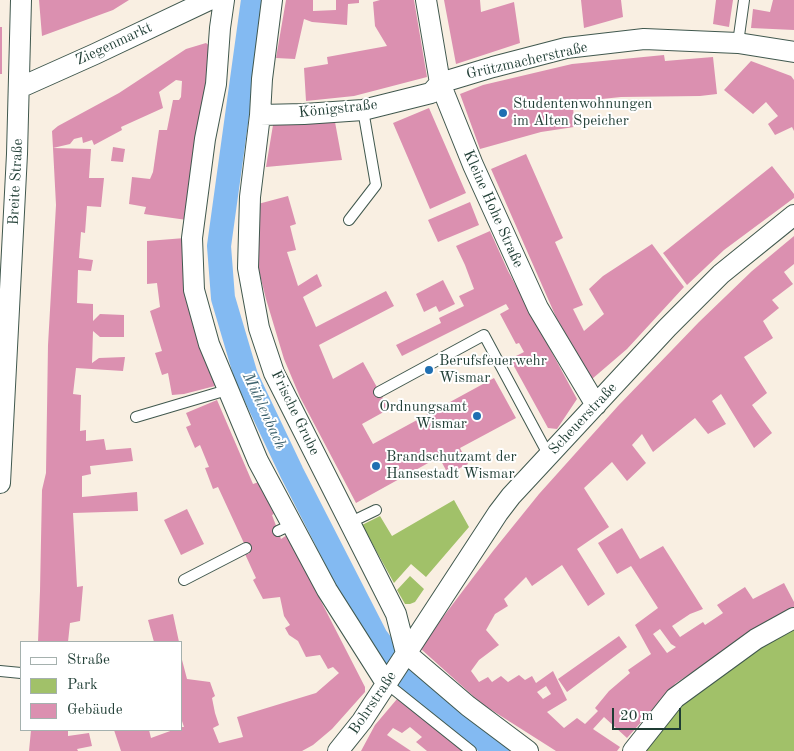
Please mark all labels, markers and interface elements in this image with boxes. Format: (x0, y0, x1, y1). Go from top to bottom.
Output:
street label: Ziegenmarkt (73, 18, 155, 70)
street label: Grützmacherstraße (465, 38, 589, 84)
place label: Studentenwohnungen im Alten Speicher (513, 95, 652, 130)
street label: Königstraße (298, 96, 378, 122)
marker: Studentenwohnungen im Alten Speicher (497, 107, 509, 119)
street label: Breite Straße (5, 138, 27, 226)
street label: Kleine Hohe Straße (459, 147, 527, 271)
place label: Berufsfeuerwehr Wismar (439, 352, 547, 387)
marker: Berufsfeuerwehr Wismar (423, 364, 435, 376)
street label: Frische Grube (267, 368, 323, 458)
water label: Mühlenbach (238, 369, 290, 453)
street label: Scheuerstraße (545, 379, 621, 459)
place label: Ordnungsamt Wismar (379, 398, 467, 433)
marker: Ordnungsamt Wismar (471, 410, 483, 422)
place label: Brandschutzamt der Hansestadt Wismar (386, 448, 517, 483)
marker: Brandschutzamt der Hansestadt Wismar (370, 460, 382, 472)
legend (20, 641, 182, 731)
text: Straße (67, 653, 110, 668)
street label: Bohrstraße (345, 668, 401, 738)
text: Park (67, 678, 98, 693)
scale bar (614, 698, 683, 730)
text: Gebäude (67, 703, 123, 718)
text: 20 m (620, 709, 654, 724)

